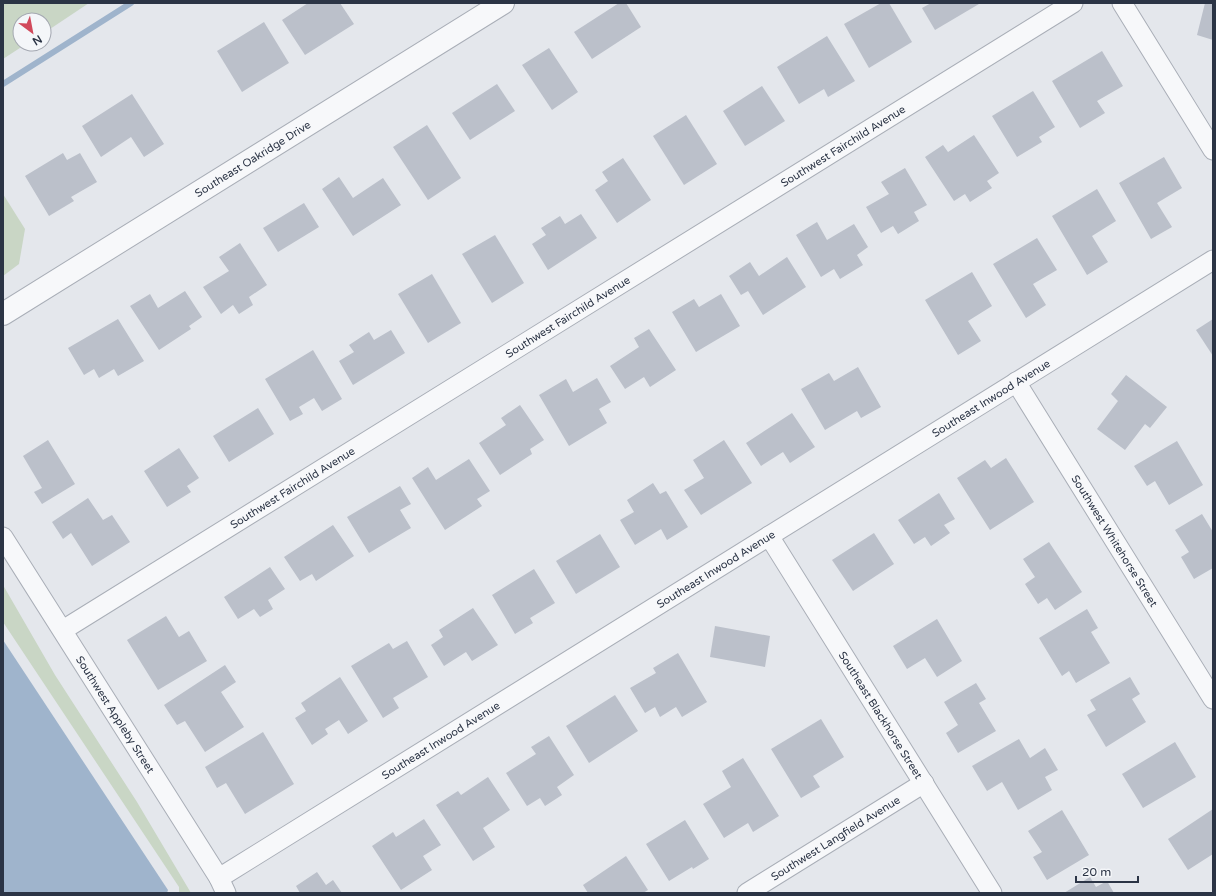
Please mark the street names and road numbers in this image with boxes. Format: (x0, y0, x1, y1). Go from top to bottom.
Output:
street label: Southwest Fairchild Avenue (778, 102, 908, 189)
street label: Southeast Oakridge Drive (192, 118, 313, 200)
street label: Southwest Fairchild Avenue (503, 273, 632, 360)
street label: Southeast Inwood Avenue (929, 356, 1052, 440)
street label: Southwest Fairchild Avenue (228, 444, 357, 531)
street label: Southwest Whitehorse Street (1069, 473, 1161, 609)
street label: Southeast Inwood Avenue (654, 527, 777, 611)
street label: Southeast Blackhorse Street (836, 649, 925, 781)
street label: Southwest Appleby Street (73, 653, 157, 775)
street label: Southeast Inwood Avenue (379, 699, 502, 782)
street label: Southwest Langfield Avenue (768, 793, 902, 883)

